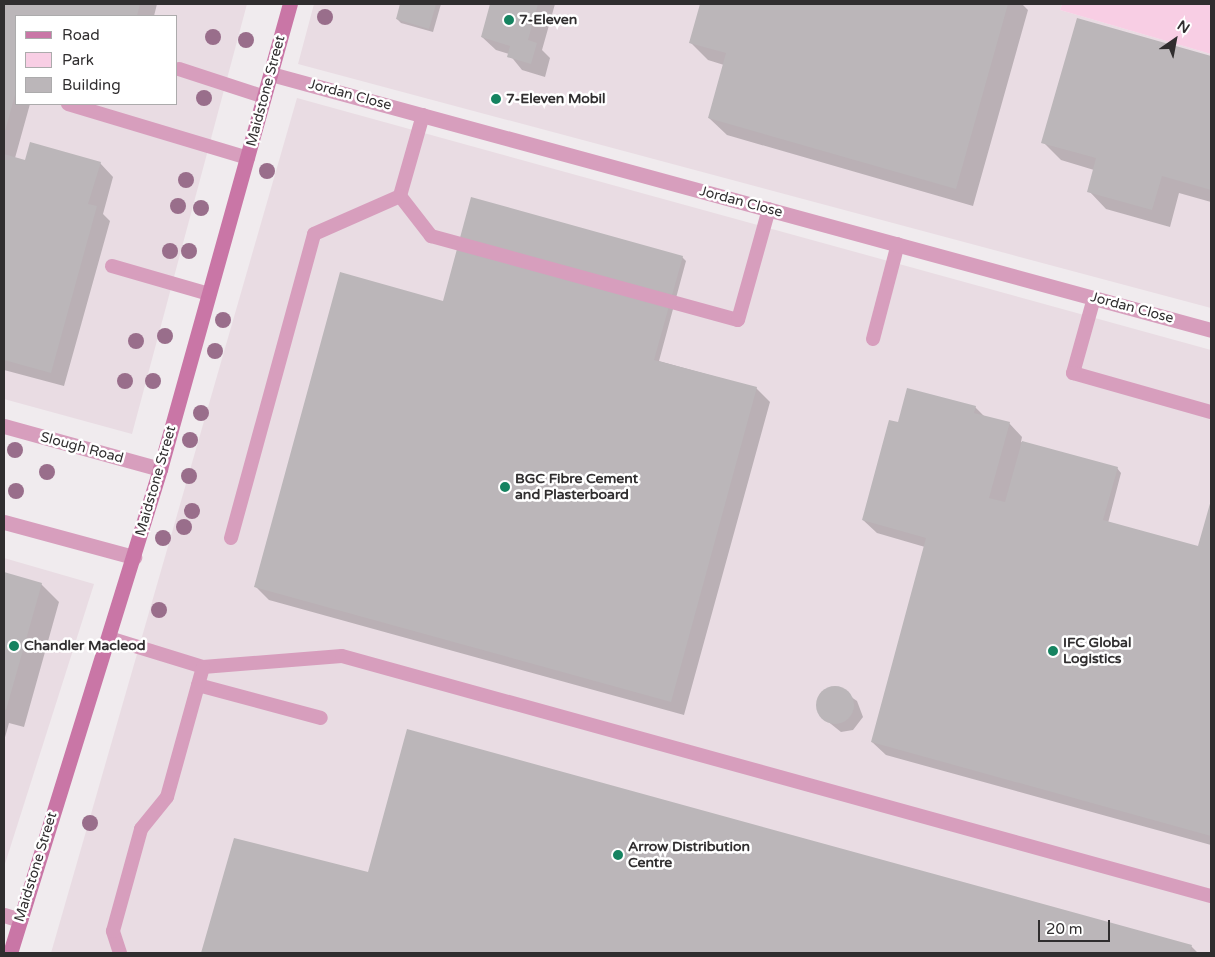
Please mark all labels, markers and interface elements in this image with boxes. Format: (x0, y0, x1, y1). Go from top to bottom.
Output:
place label: 7-Eleven (519, 12, 577, 28)
marker: 7-Eleven (503, 14, 515, 26)
legend (15, 15, 178, 105)
north arrow (1150, 15, 1200, 65)
text: N (1174, 17, 1193, 37)
text: Road (62, 26, 100, 44)
street label: Maidstone Street (243, 34, 289, 148)
text: Park (62, 51, 94, 69)
text: Building (62, 76, 121, 94)
street label: Jordan Close (307, 76, 393, 114)
place label: 7-Eleven Mobil (506, 91, 606, 107)
marker: 7-Eleven Mobil (490, 93, 502, 105)
street label: Jordan Close (698, 183, 784, 221)
street label: Jordan Close (1089, 289, 1175, 327)
street label: Maidstone Street (132, 424, 180, 538)
street label: Slough Road (39, 429, 125, 467)
place label: BGC Fibre Cement and Plasterboard (515, 471, 638, 504)
marker: BGC Fibre Cement and Plasterboard (499, 481, 511, 493)
place label: IFC Global Logistics (1063, 635, 1131, 668)
place label: Chandler Macleod (24, 638, 146, 654)
marker: Chandler Macleod (8, 640, 20, 652)
marker: IFC Global Logistics (1047, 645, 1059, 657)
street label: Maidstone Street (11, 810, 61, 924)
place label: Arrow Distribution Centre (628, 839, 750, 872)
marker: Arrow Distribution Centre (612, 849, 624, 861)
scale bar (1040, 910, 1112, 942)
text: 20 m (1046, 920, 1083, 938)

